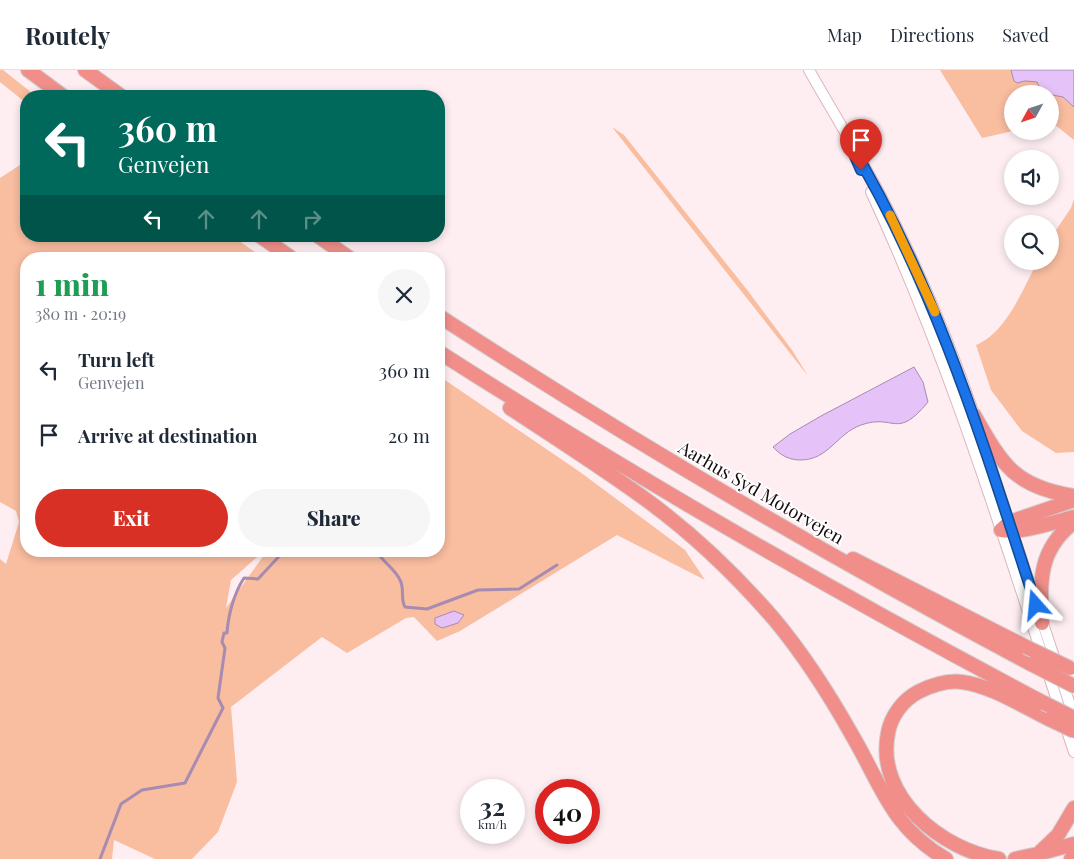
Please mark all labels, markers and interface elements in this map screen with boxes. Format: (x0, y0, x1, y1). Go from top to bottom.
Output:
text: Routely (25, 19, 110, 51)
text: Map (827, 23, 862, 47)
text: Directions (890, 23, 974, 47)
text: Saved (1002, 23, 1049, 47)
north arrow (1004, 85, 1059, 140)
map controls (1004, 85, 1059, 270)
text: 360 m (118, 104, 217, 151)
icon: left (35, 110, 100, 175)
pin (840, 119, 882, 170)
icon: arrive (847, 126, 875, 154)
text: Genvejen (118, 149, 209, 179)
button: sound (1004, 150, 1059, 205)
icon: left (139, 205, 167, 233)
icon: ahead (192, 205, 220, 233)
icon: ahead (245, 205, 273, 233)
icon: right (298, 205, 326, 233)
button: search (1004, 215, 1059, 270)
text: 1 min (35, 264, 109, 304)
button: close (378, 269, 430, 321)
text: 380 m · 20:19 (35, 303, 126, 324)
text: Turn left (78, 346, 155, 372)
icon: left (35, 356, 63, 384)
text: 360 m (379, 357, 430, 383)
text: Genvejen (78, 372, 144, 393)
icon: arrive (35, 421, 63, 449)
text: Arrive at destination (78, 422, 258, 448)
text: 20 m (388, 422, 430, 448)
street label: Aarhus Syd Motorvejen (674, 434, 849, 549)
button: Exit (35, 489, 228, 547)
button: Share (238, 489, 430, 547)
position arrow (1009, 578, 1061, 630)
speed limit sign: 40 (535, 779, 600, 844)
text: 32 (480, 789, 505, 822)
text: km/h (478, 816, 507, 832)

